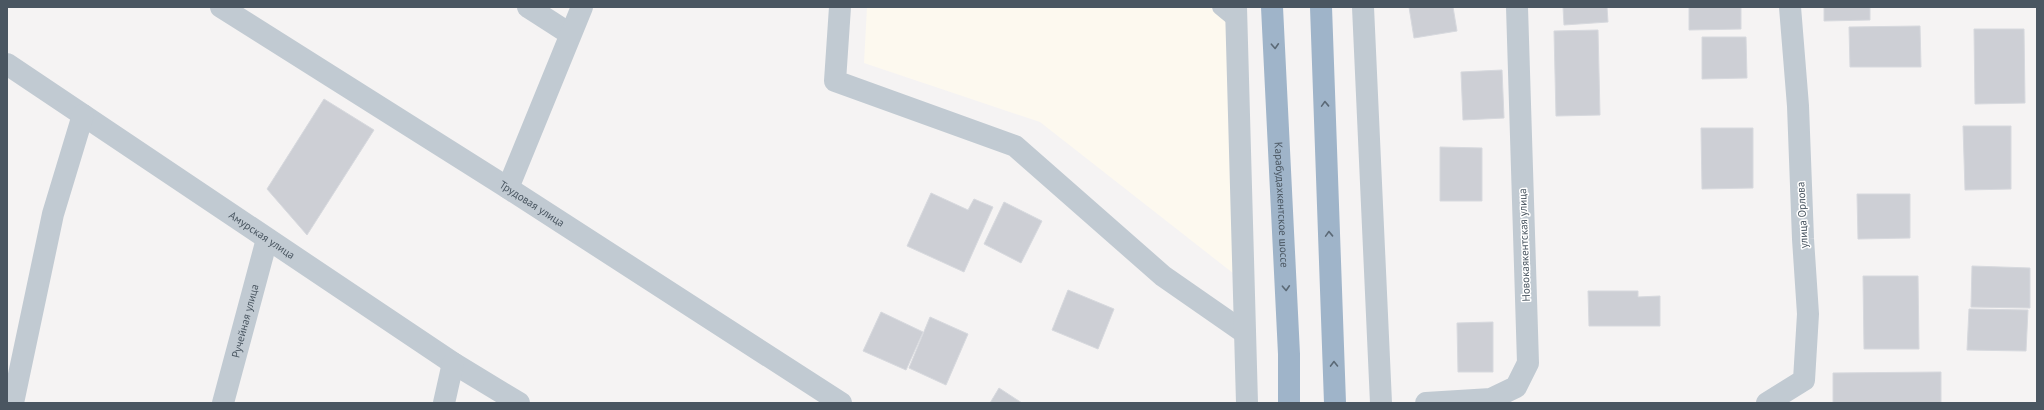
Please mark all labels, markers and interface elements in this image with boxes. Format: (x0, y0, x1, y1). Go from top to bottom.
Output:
one-way arrow (1270, 43, 1279, 49)
one-way arrow (1321, 101, 1329, 107)
street label: Карабудахкентское шоссе (1272, 142, 1292, 268)
street label: Трудовая улица (497, 177, 567, 230)
street label: улица Орлова (1793, 181, 1811, 249)
street label: Новокаякентская улица (1515, 188, 1533, 302)
street label: Амурская улица (226, 208, 298, 262)
one-way arrow (1325, 231, 1334, 237)
street label: Ручейная улица (228, 282, 262, 359)
one-way arrow (1282, 285, 1290, 291)
one-way arrow (1330, 361, 1338, 367)

